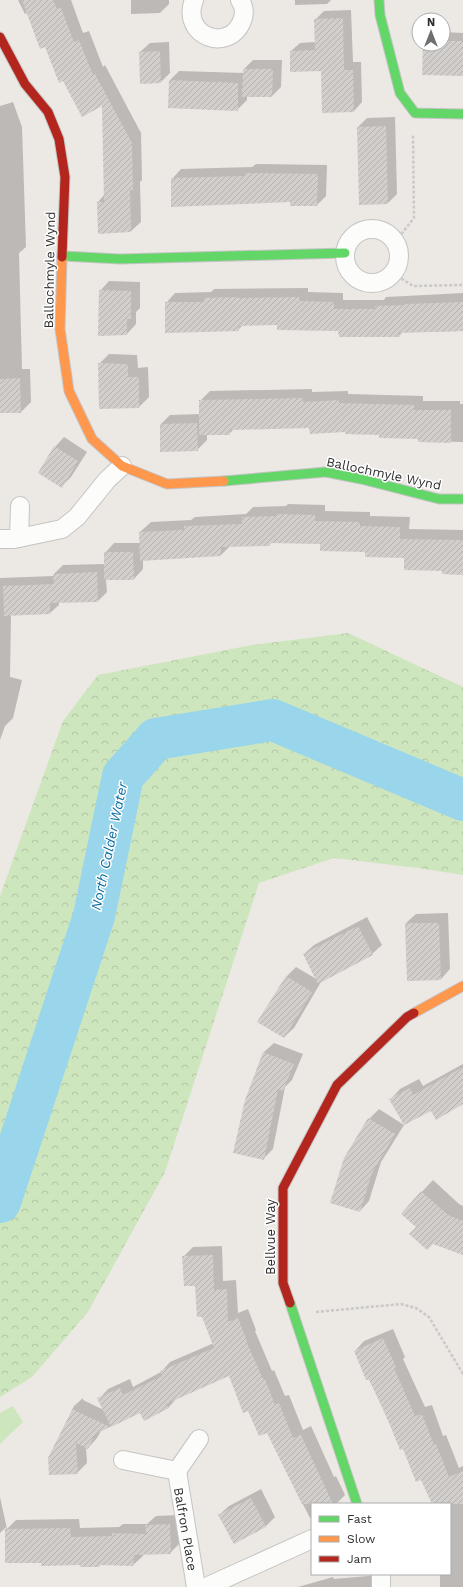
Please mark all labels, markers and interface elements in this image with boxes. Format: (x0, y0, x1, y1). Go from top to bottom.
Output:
north arrow (411, 12, 451, 52)
text: N (427, 16, 435, 29)
street label: Ballochmyle Wynd (41, 211, 58, 329)
street label: Ballochmyle Wynd (325, 454, 443, 493)
water label: North Calder Water (88, 780, 131, 912)
street label: Bellvue Way (263, 1199, 278, 1275)
street label: Balfron Place (171, 1486, 200, 1572)
legend (311, 1503, 451, 1575)
text: Fast (347, 1512, 372, 1526)
text: Slow (347, 1532, 375, 1546)
text: Jam (347, 1552, 372, 1566)

